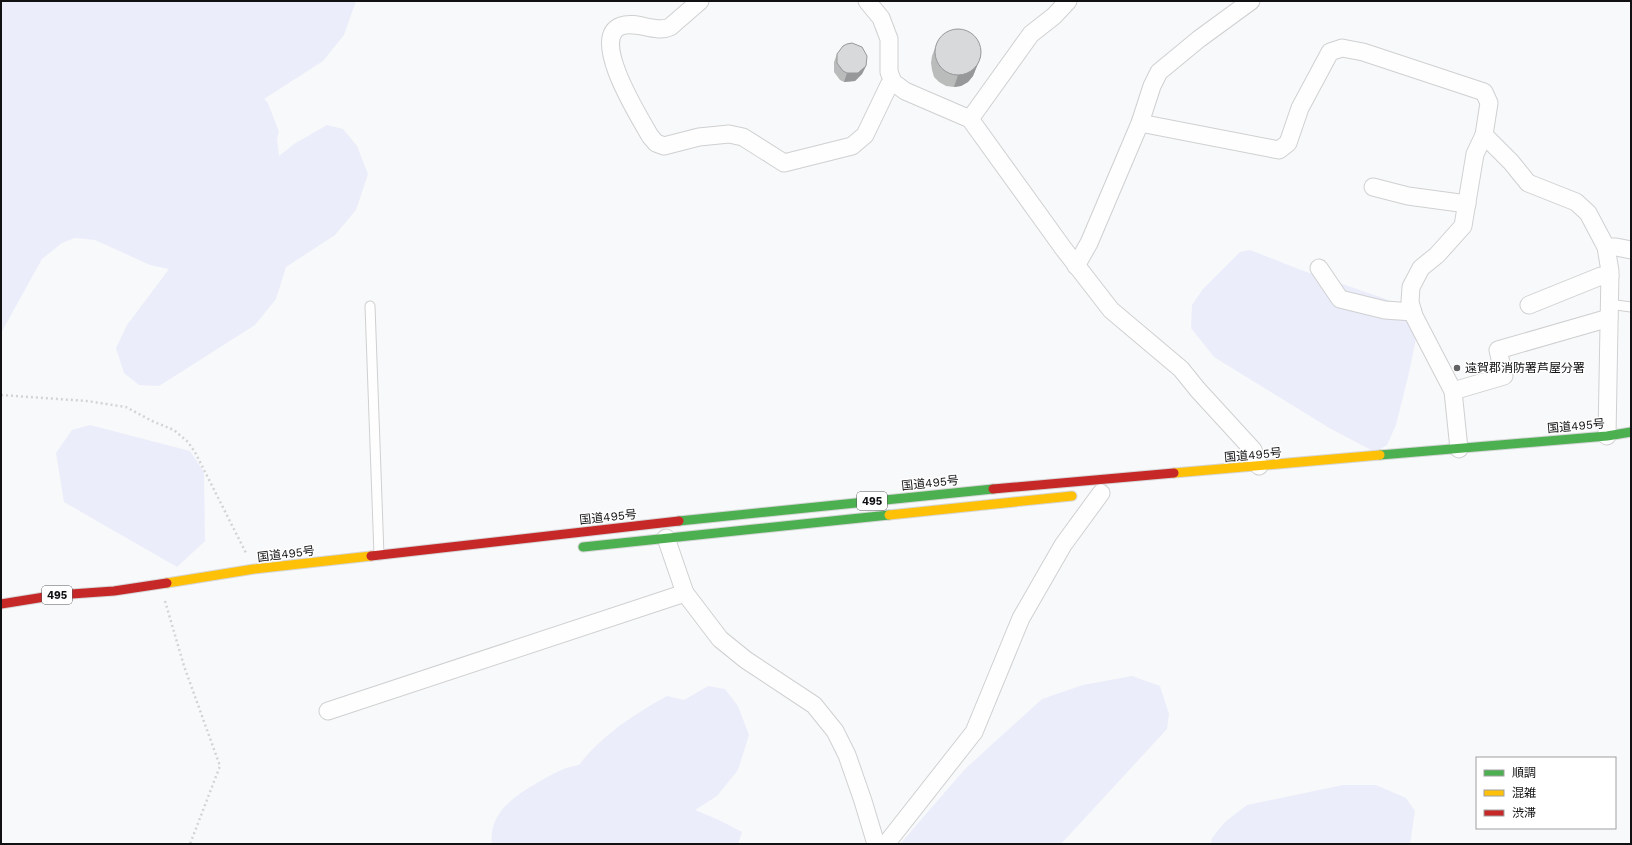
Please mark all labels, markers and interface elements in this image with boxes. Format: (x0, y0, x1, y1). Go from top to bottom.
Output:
place label: 遠賀郡消防署芦屋分署 (1465, 361, 1585, 375)
marker: 遠賀郡消防署芦屋分署 (1452, 363, 1462, 373)
street label: 国道495号 (1547, 417, 1605, 435)
street label: 国道495号 (1224, 446, 1282, 464)
street label: 国道495号 (901, 473, 959, 493)
road number: 495 (857, 492, 887, 510)
street label: 国道495号 (579, 507, 637, 527)
street label: 国道495号 (256, 544, 316, 564)
road number: 495 (42, 586, 72, 604)
legend (1476, 757, 1616, 829)
text: 順調 (1512, 766, 1536, 780)
text: 混雑 (1512, 786, 1536, 800)
text: 渋滞 (1512, 806, 1536, 820)

